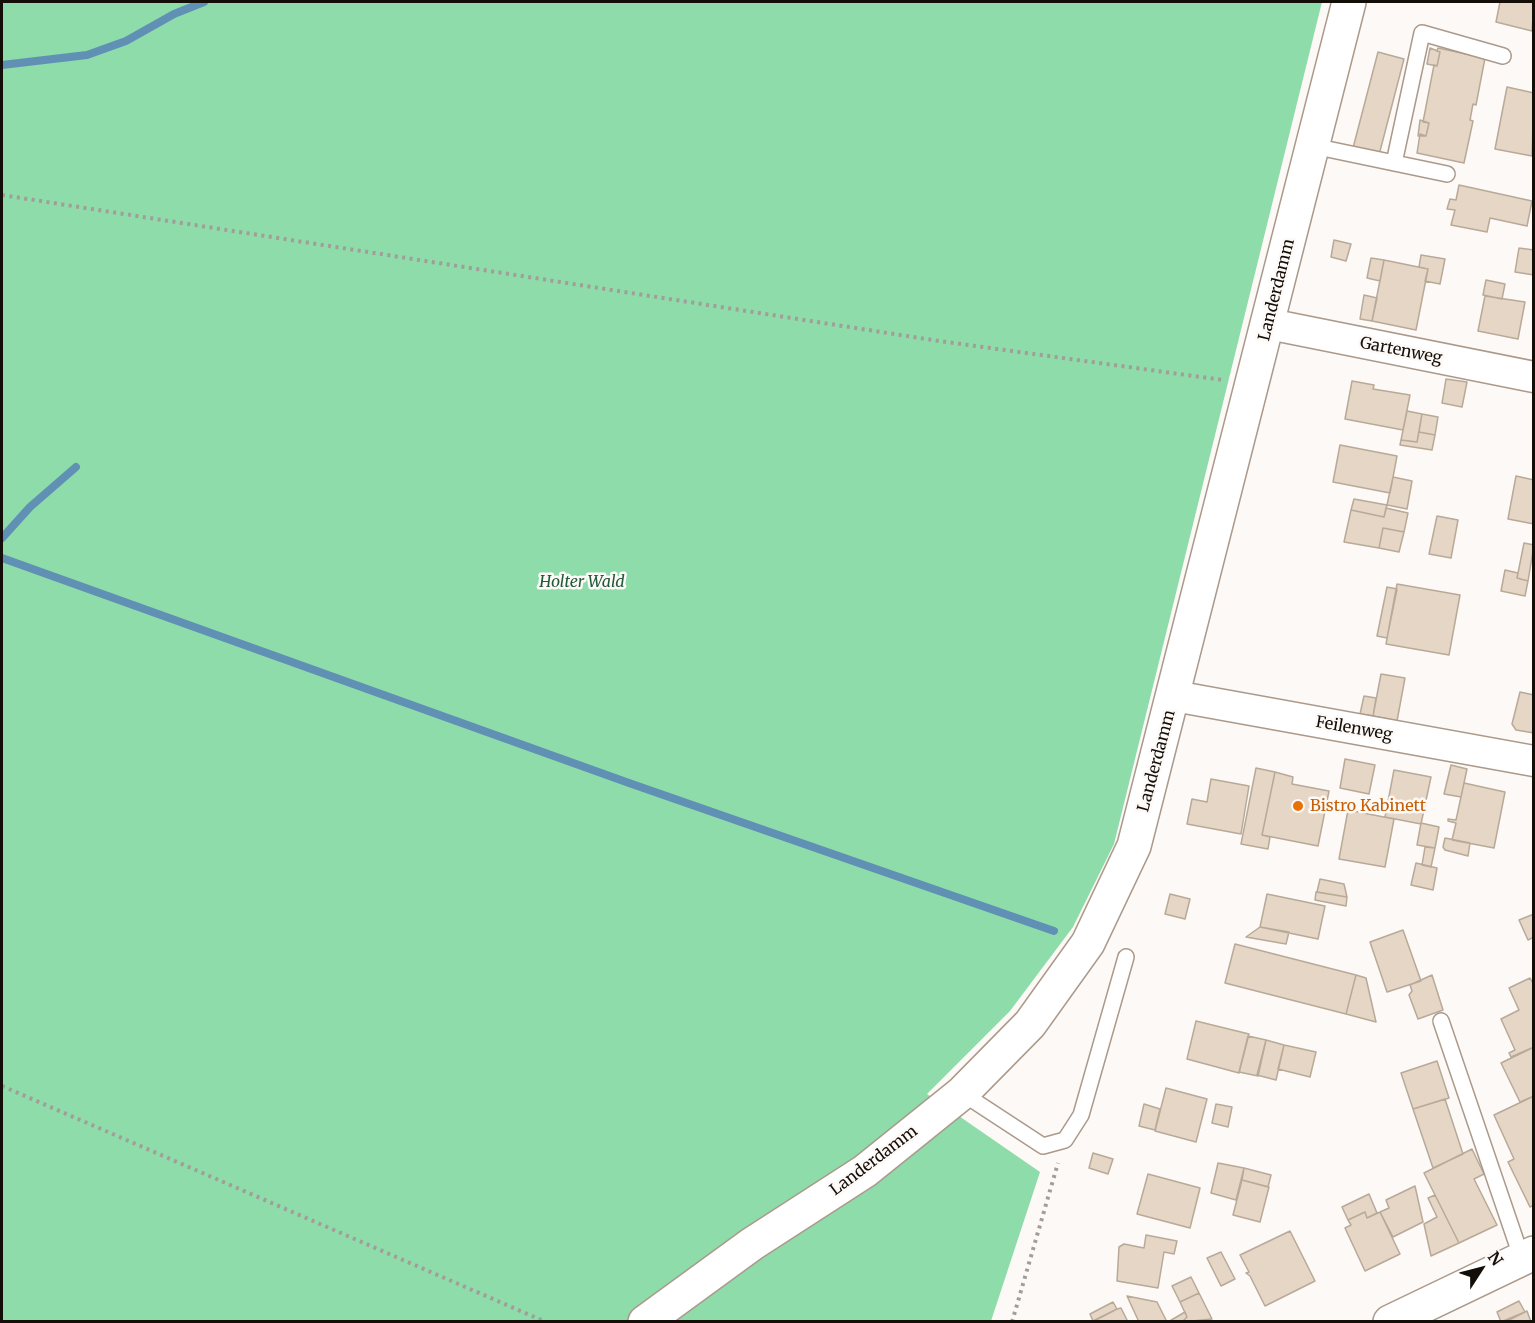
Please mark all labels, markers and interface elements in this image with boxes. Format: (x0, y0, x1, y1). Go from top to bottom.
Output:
street label: Landerdamm (1255, 237, 1299, 343)
street label: Gartenweg (1358, 334, 1444, 368)
park label: Holter Wald (539, 572, 625, 592)
street label: Landerdamm (1134, 708, 1180, 814)
street label: Feilenweg (1314, 713, 1394, 745)
place label: Bistro Kabinett (1310, 796, 1426, 816)
marker: Bistro Kabinett (1291, 799, 1305, 813)
street label: Landerdamm (826, 1122, 922, 1200)
north arrow (1451, 1239, 1511, 1299)
text: N (1484, 1247, 1507, 1269)

